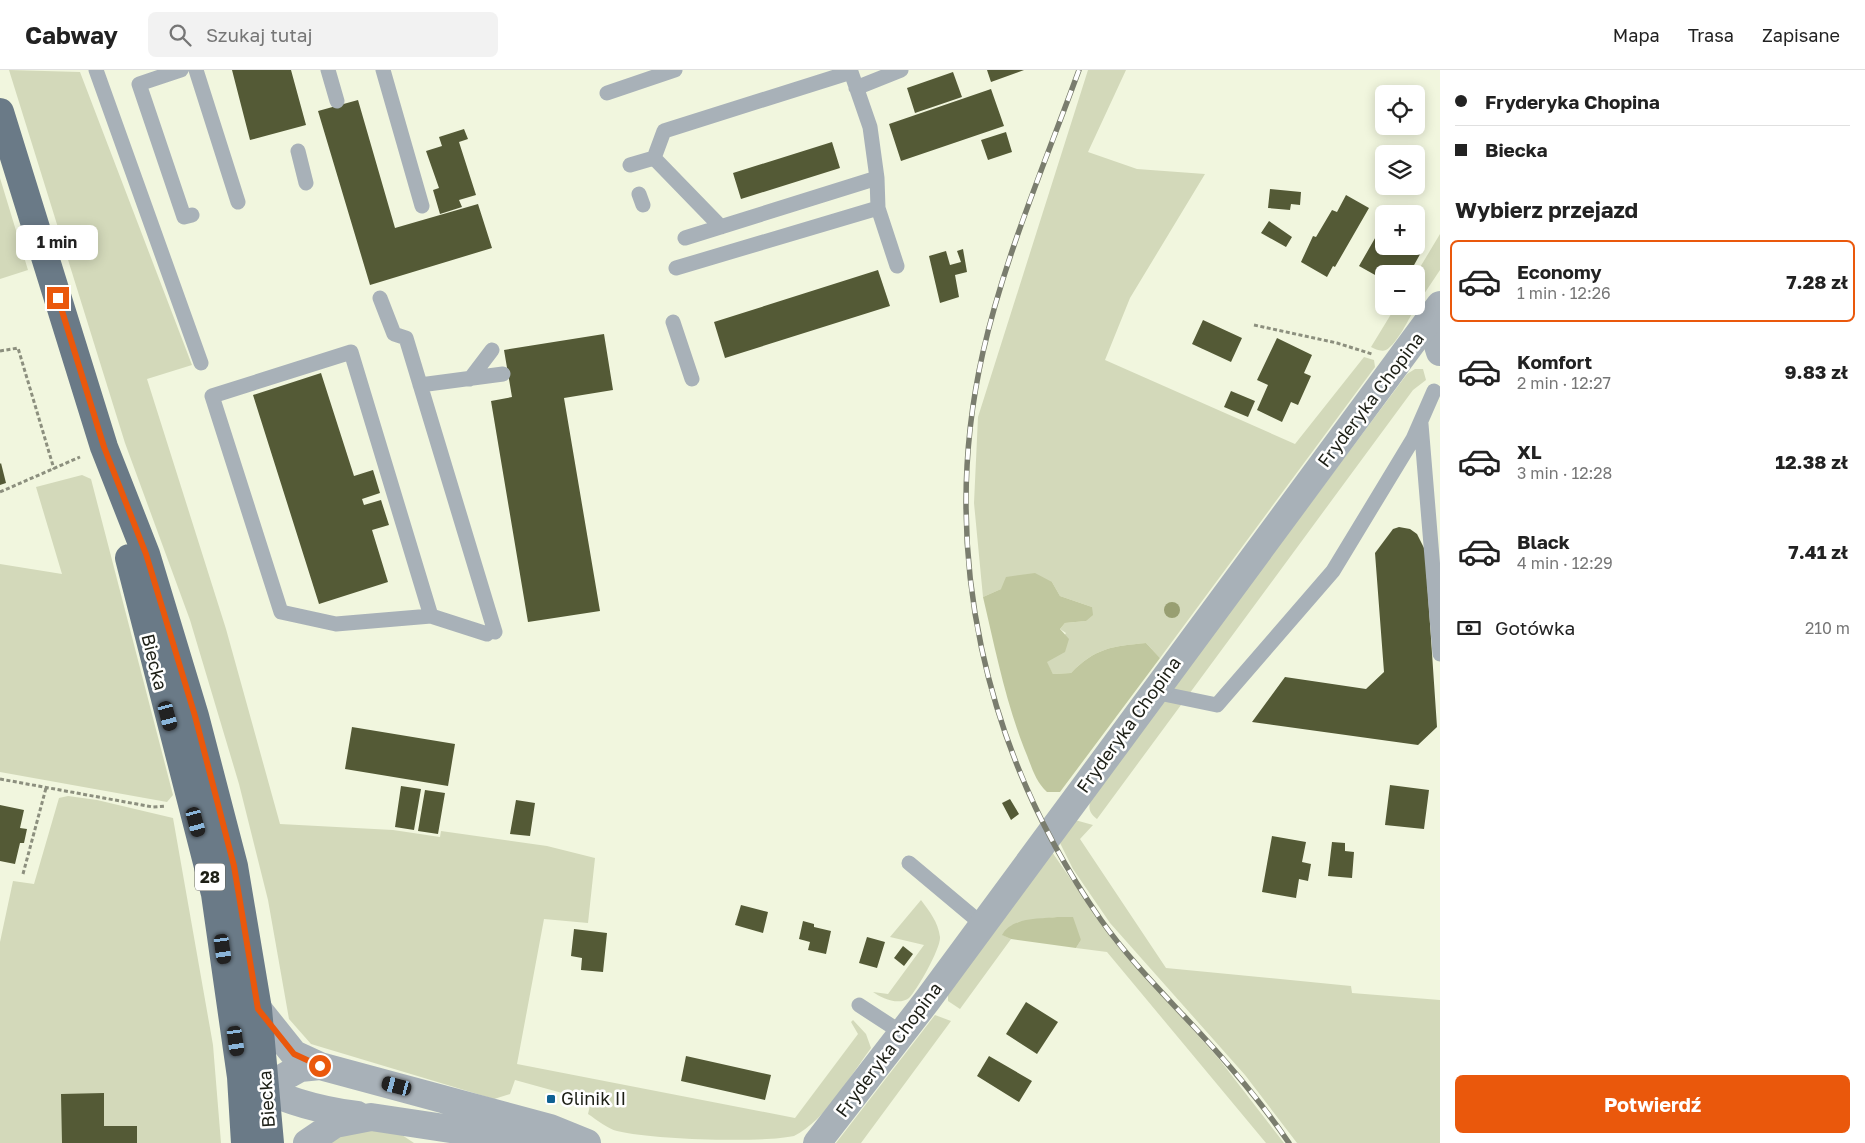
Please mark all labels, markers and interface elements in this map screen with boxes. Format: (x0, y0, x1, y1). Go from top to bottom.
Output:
search box (148, 12, 498, 57)
text: Cabway (25, 20, 118, 49)
icon: search (166, 21, 194, 49)
text: Szukaj tutaj (206, 23, 313, 46)
text: Mapa (1613, 24, 1660, 46)
text: Trasa (1688, 24, 1734, 46)
text: Zapisane (1762, 24, 1840, 46)
map controls (1375, 85, 1425, 315)
button: locate (1375, 85, 1425, 135)
text: Fryderyka Chopina (1485, 90, 1660, 113)
text: Biecka (1485, 138, 1548, 161)
button: layers (1375, 145, 1425, 195)
text: Wybierz przejazd (1455, 196, 1638, 223)
button: + (1375, 205, 1425, 255)
callout: 1 min (17, 226, 99, 260)
text: 1 min (37, 232, 77, 252)
icon: car (1457, 259, 1502, 304)
text: Economy (1517, 260, 1602, 283)
button: − (1375, 265, 1425, 315)
text: 7.28 zł (1786, 270, 1848, 293)
text: 1 min · 12:26 (1517, 283, 1611, 303)
route end (47, 287, 69, 309)
street label: Fryderyka Chopina (1312, 328, 1428, 471)
icon: car (1457, 349, 1502, 394)
text: Komfort (1517, 350, 1592, 373)
text: 9.83 zł (1785, 360, 1848, 383)
text: 2 min · 12:27 (1517, 373, 1611, 393)
icon: car (1457, 439, 1502, 484)
text: XL (1517, 440, 1542, 463)
text: 12.38 zł (1775, 450, 1848, 473)
text: 3 min · 12:28 (1517, 463, 1612, 483)
icon: car (1457, 529, 1502, 574)
text: Black (1517, 530, 1570, 553)
text: 7.41 zł (1788, 540, 1848, 563)
text: 4 min · 12:29 (1517, 553, 1613, 573)
icon: cash (1455, 614, 1483, 642)
text: Gotówka (1495, 616, 1575, 639)
text: 210 m (1805, 618, 1850, 638)
street label: Biecka (137, 631, 173, 692)
street label: Fryderyka Chopina (1071, 652, 1185, 797)
car (156, 700, 179, 732)
car (184, 806, 207, 838)
road number: 28 (195, 864, 225, 890)
car (213, 933, 232, 965)
street label: Fryderyka Chopina (830, 978, 946, 1121)
car (226, 1025, 245, 1057)
route start (309, 1055, 331, 1077)
street label: Biecka (253, 1070, 279, 1128)
car (380, 1075, 413, 1097)
button: Potwierdź (1455, 1075, 1850, 1133)
place label: Glinik II (561, 1087, 626, 1109)
marker: Glinik II (545, 1093, 557, 1105)

